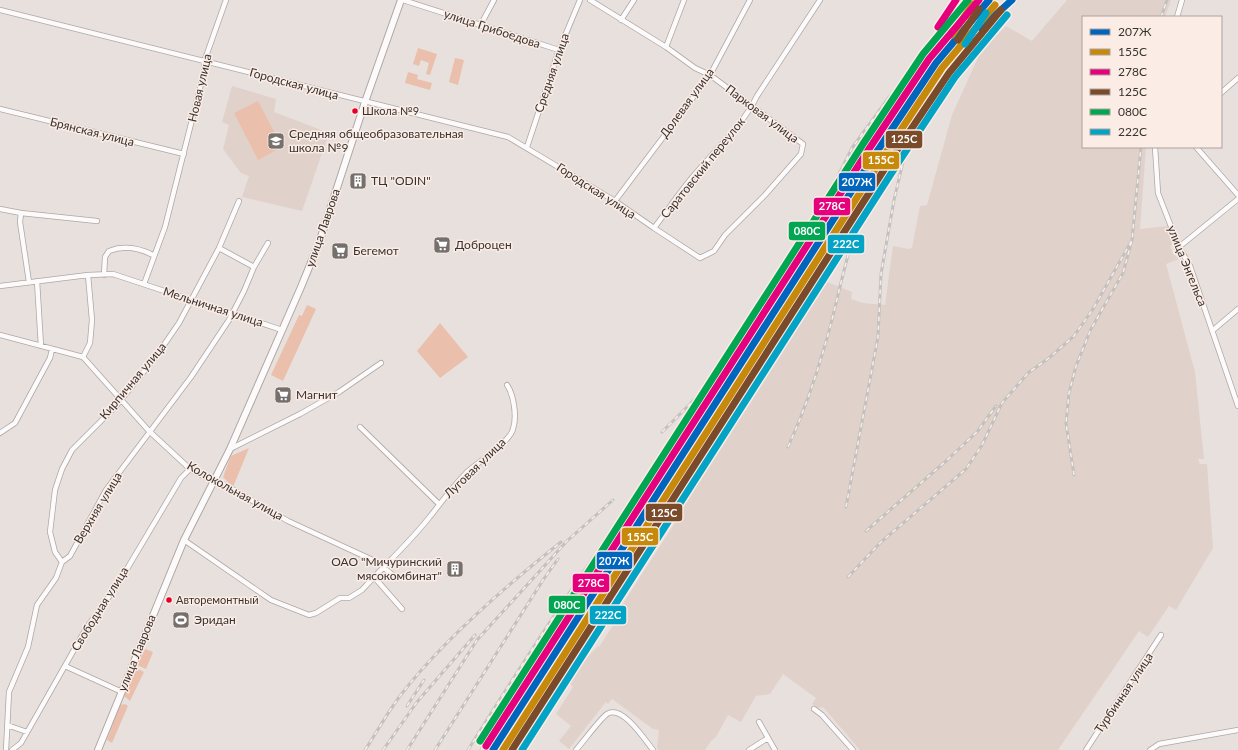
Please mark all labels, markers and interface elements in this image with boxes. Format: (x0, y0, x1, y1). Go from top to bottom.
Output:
street label: улица Грибоедова (442, 6, 542, 51)
legend (1082, 16, 1222, 148)
text: 207Ж (1118, 24, 1152, 39)
street label: Средняя улица (531, 31, 572, 114)
text: 155С (1118, 44, 1147, 59)
street label: Новая улица (184, 52, 215, 123)
street label: Городская улица (248, 64, 340, 103)
text: 278С (1118, 64, 1147, 79)
street label: Долевая улица (656, 65, 717, 141)
street label: Парковая улица (723, 81, 802, 146)
text: 125С (1118, 84, 1147, 99)
place label: Школа №9 (362, 104, 419, 117)
text: 080С (1118, 104, 1147, 119)
marker: Школа №9 (350, 106, 360, 116)
street label: Брянская улица (48, 114, 136, 149)
street label: Саратовский переулок (657, 114, 748, 221)
text: 222С (1118, 124, 1147, 139)
place label: Средняя общеобразовательная школа №9 (289, 126, 464, 155)
line badge: 125С (885, 130, 923, 149)
school or university icon: Средняя общеобразовательная школа №9 (266, 131, 286, 151)
text: 125С (891, 132, 918, 145)
line badge: 155С (862, 151, 900, 170)
text: 155С (868, 153, 895, 166)
street label: Городская улица (554, 159, 639, 222)
building icon: ТЦ "ODIN" (348, 171, 368, 191)
line badge: 207Ж (838, 172, 876, 192)
place label: ТЦ "ODIN" (371, 173, 431, 188)
text: 207Ж (842, 175, 873, 188)
street label: улица Лаврова (302, 187, 343, 269)
line badge: 278С (813, 197, 851, 216)
text: 278С (819, 199, 846, 212)
line badge: 080С (788, 221, 826, 241)
street label: улица Энгельса (1164, 223, 1211, 309)
text: 080С (794, 224, 821, 237)
line badge: 222С (827, 234, 865, 254)
supermarket icon: Доброцен (432, 235, 452, 255)
place label: Доброцен (455, 237, 512, 252)
text: 222С (833, 237, 860, 250)
supermarket icon: Бегемот (330, 241, 350, 261)
place label: Бегемот (353, 243, 399, 258)
street label: Мельничная улица (161, 283, 265, 330)
street label: Кирпичная улица (96, 339, 169, 422)
supermarket icon: Магнит (273, 385, 293, 405)
place label: Магнит (296, 387, 338, 402)
street label: Луговая улица (440, 434, 509, 501)
street label: Колокольная улица (184, 458, 286, 523)
street label: Верхняя улица (70, 469, 125, 546)
line badge: 125С (645, 503, 683, 522)
text: 125С (651, 506, 678, 519)
line badge: 155С (621, 527, 659, 546)
text: 155С (627, 530, 654, 543)
line badge: 207Ж (596, 551, 633, 570)
place label: ОАО "Мичуринский мясокомбинат" (331, 554, 442, 583)
text: 207Ж (599, 554, 630, 567)
building icon: ОАО "Мичуринский мясокомбинат" (445, 559, 465, 579)
street label: Свободная улица (68, 564, 131, 654)
line badge: 278С (572, 573, 610, 593)
text: 278С (578, 576, 605, 589)
place label: Авторемонтный (176, 593, 259, 606)
marker: Авторемонтный (164, 595, 174, 605)
line badge: 080С (548, 595, 586, 614)
text: 080С (554, 598, 581, 611)
line badge: 222С (589, 605, 627, 625)
text: 222С (595, 608, 622, 621)
sports icon: Эридан (171, 610, 191, 630)
street label: улица Лаврова (114, 612, 159, 694)
place label: Эридан (194, 612, 236, 627)
street label: Турбинная улица (1091, 649, 1156, 736)

